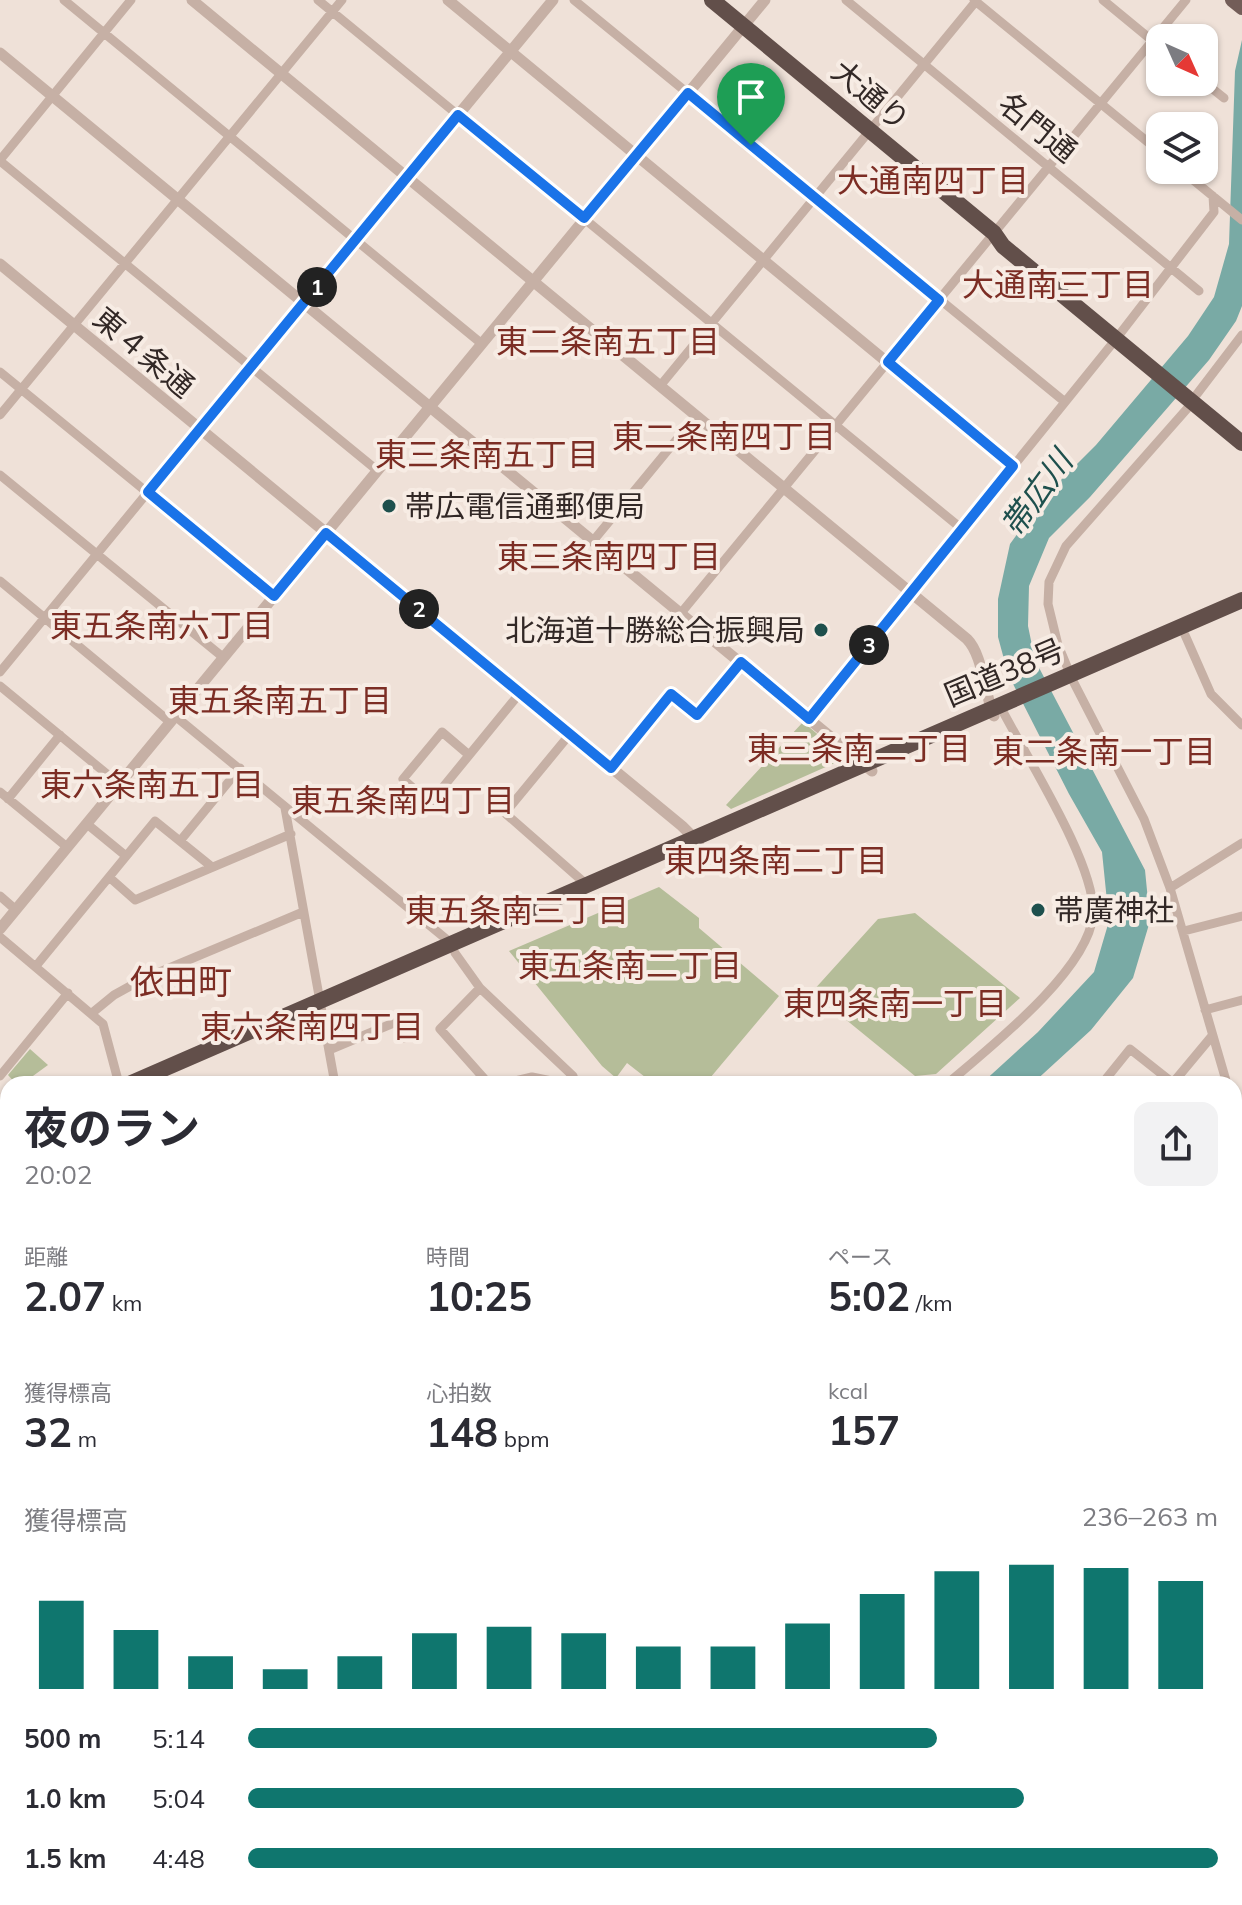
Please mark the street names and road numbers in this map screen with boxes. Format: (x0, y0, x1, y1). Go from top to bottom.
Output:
street label: 大通り (824, 52, 918, 138)
street label: 名門通 (991, 84, 1085, 170)
street label: 東４条通 (86, 299, 202, 405)
street label: 国道38号 (939, 630, 1069, 714)

